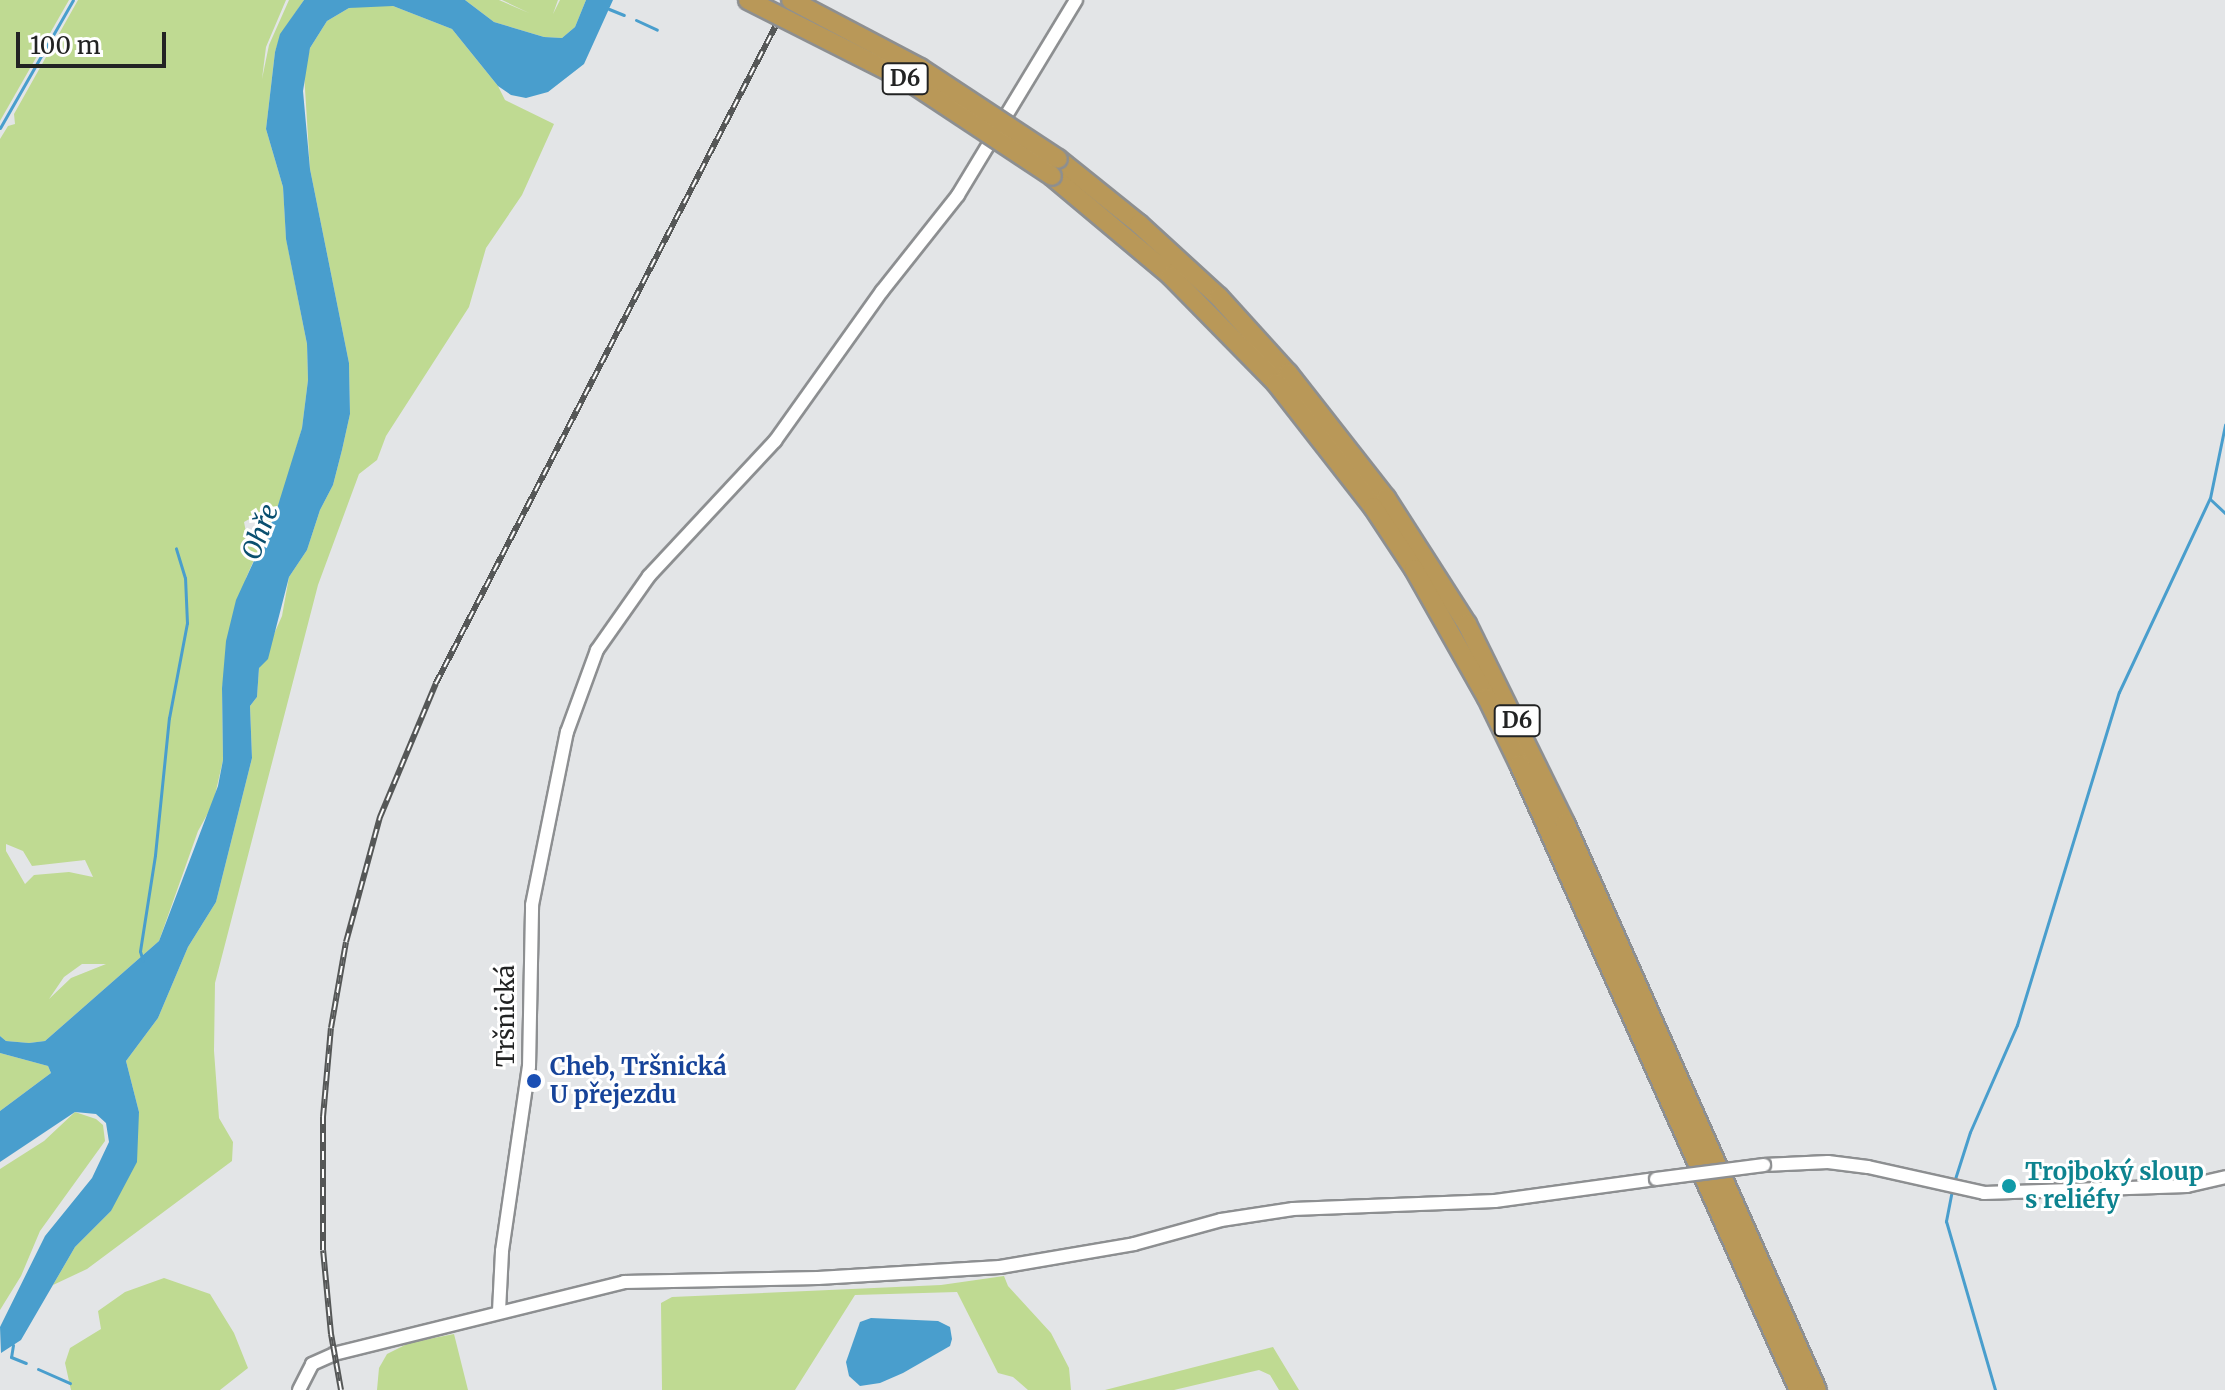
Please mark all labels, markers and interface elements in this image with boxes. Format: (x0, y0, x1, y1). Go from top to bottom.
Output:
scale bar (20, 16, 170, 66)
text: 100 m (30, 30, 100, 61)
road number: D6 (881, 61, 929, 97)
water label: Ohře (235, 500, 285, 564)
road number: D6 (1493, 703, 1541, 739)
street label: Tršnická (492, 965, 520, 1067)
place label: Cheb, Tršnická U přejezdu (550, 1053, 727, 1109)
marker: Cheb, Tršnická U přejezdu (525, 1072, 543, 1090)
place label: Trojboký sloup s reliéfy (2025, 1158, 2204, 1214)
marker: Trojboký sloup s reliéfy (2000, 1177, 2018, 1195)

